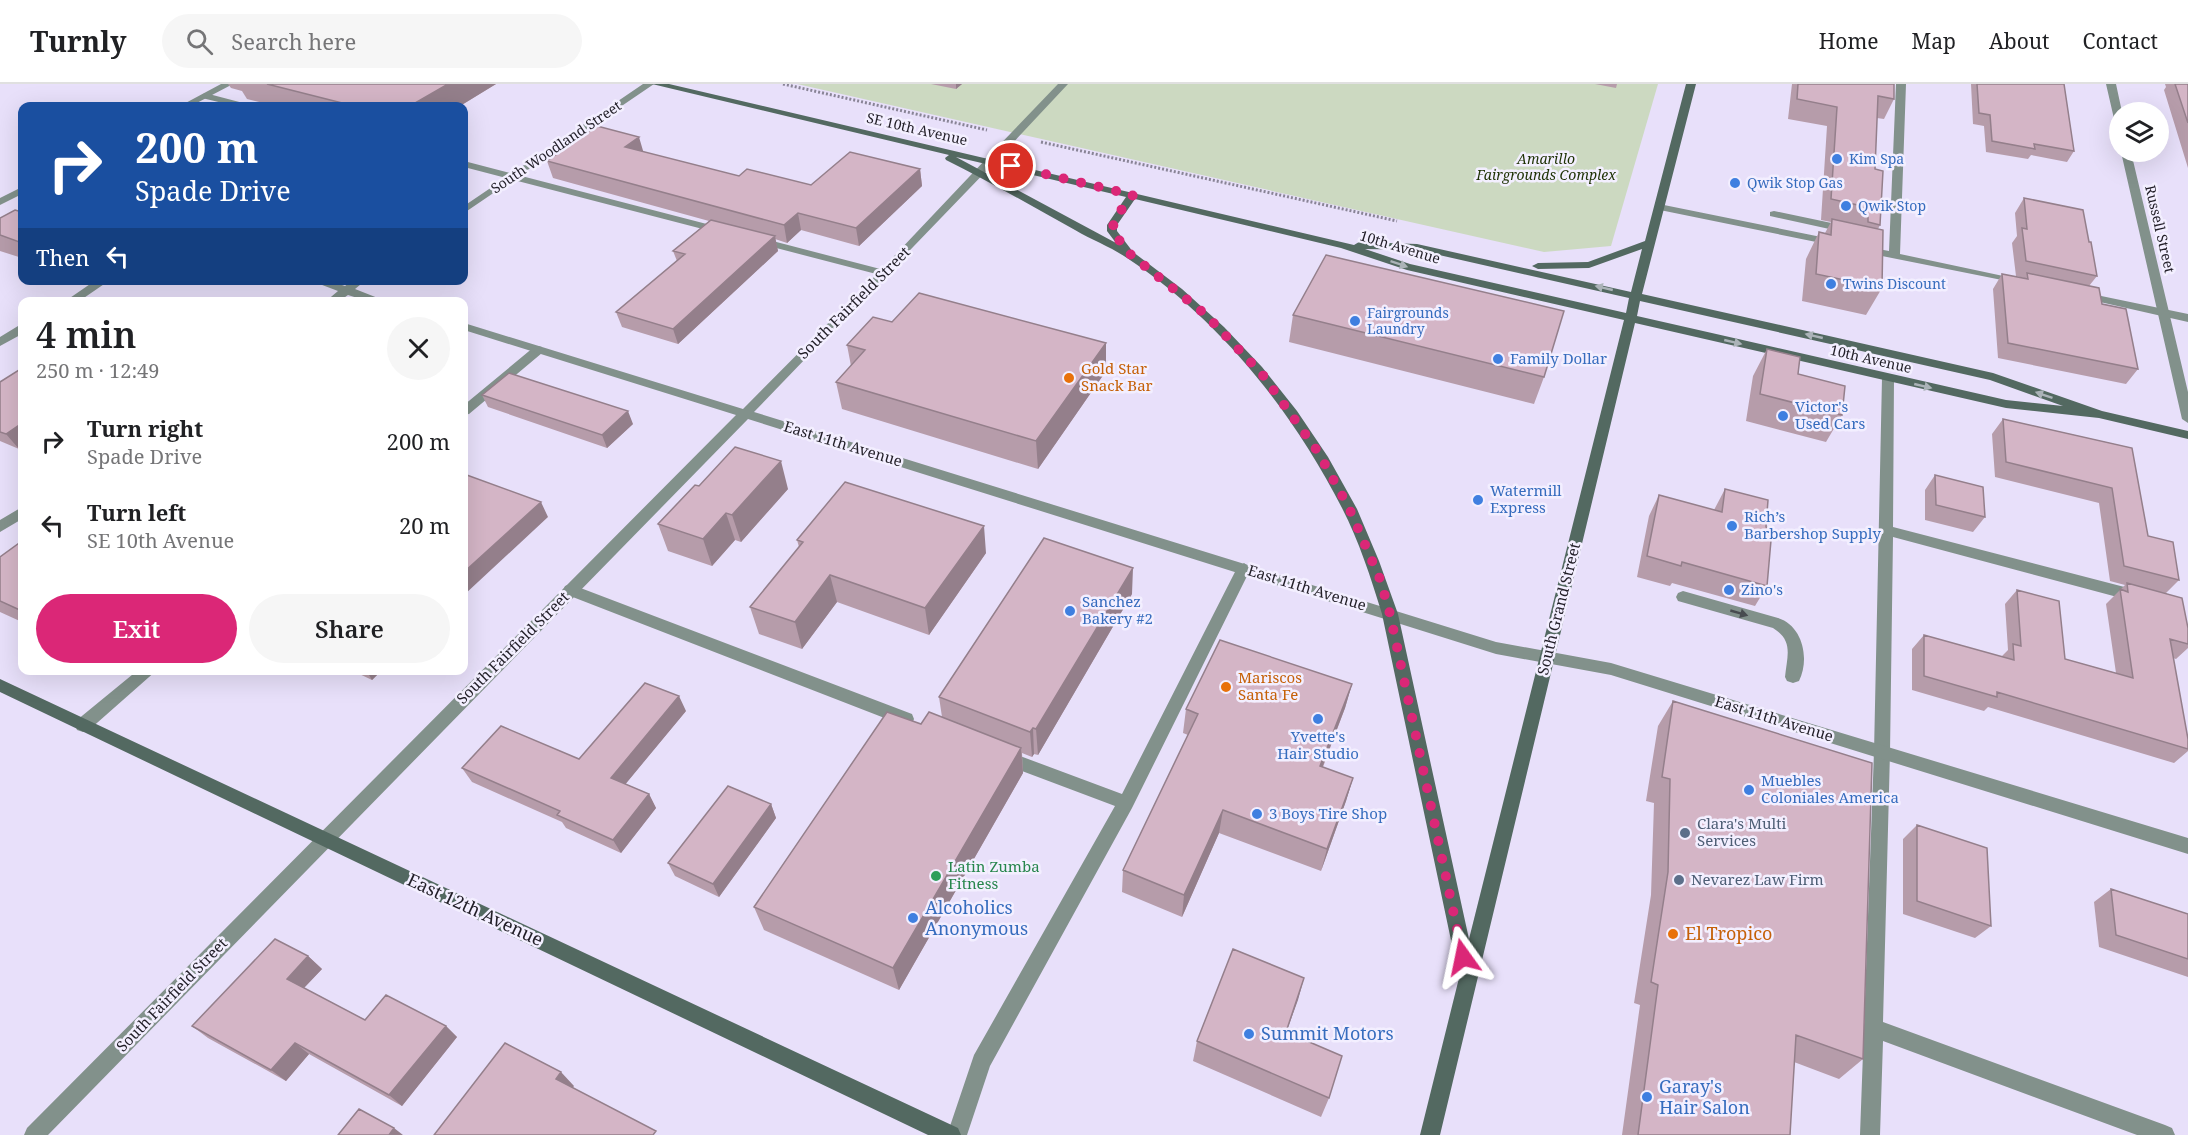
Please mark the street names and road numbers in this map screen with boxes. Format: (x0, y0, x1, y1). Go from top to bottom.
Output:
street label: South Woodland Street (487, 96, 625, 197)
street label: SE 10th Avenue (865, 108, 969, 149)
street label: Russell Street (2141, 183, 2180, 275)
street label: 10th Avenue (1358, 225, 1443, 268)
street label: South Fairfield Street (793, 242, 914, 363)
street label: 10th Avenue (1828, 340, 1914, 377)
street label: East 11th Avenue (782, 416, 905, 471)
street label: South Grand Street (1532, 541, 1584, 677)
street label: East 11th Avenue (1246, 560, 1369, 615)
street label: South Fairfield Street (452, 587, 573, 708)
street label: East 11th Avenue (1713, 691, 1836, 746)
street label: East 12th Avenue (404, 867, 547, 951)
street label: South Fairfield Street (112, 933, 231, 1056)

